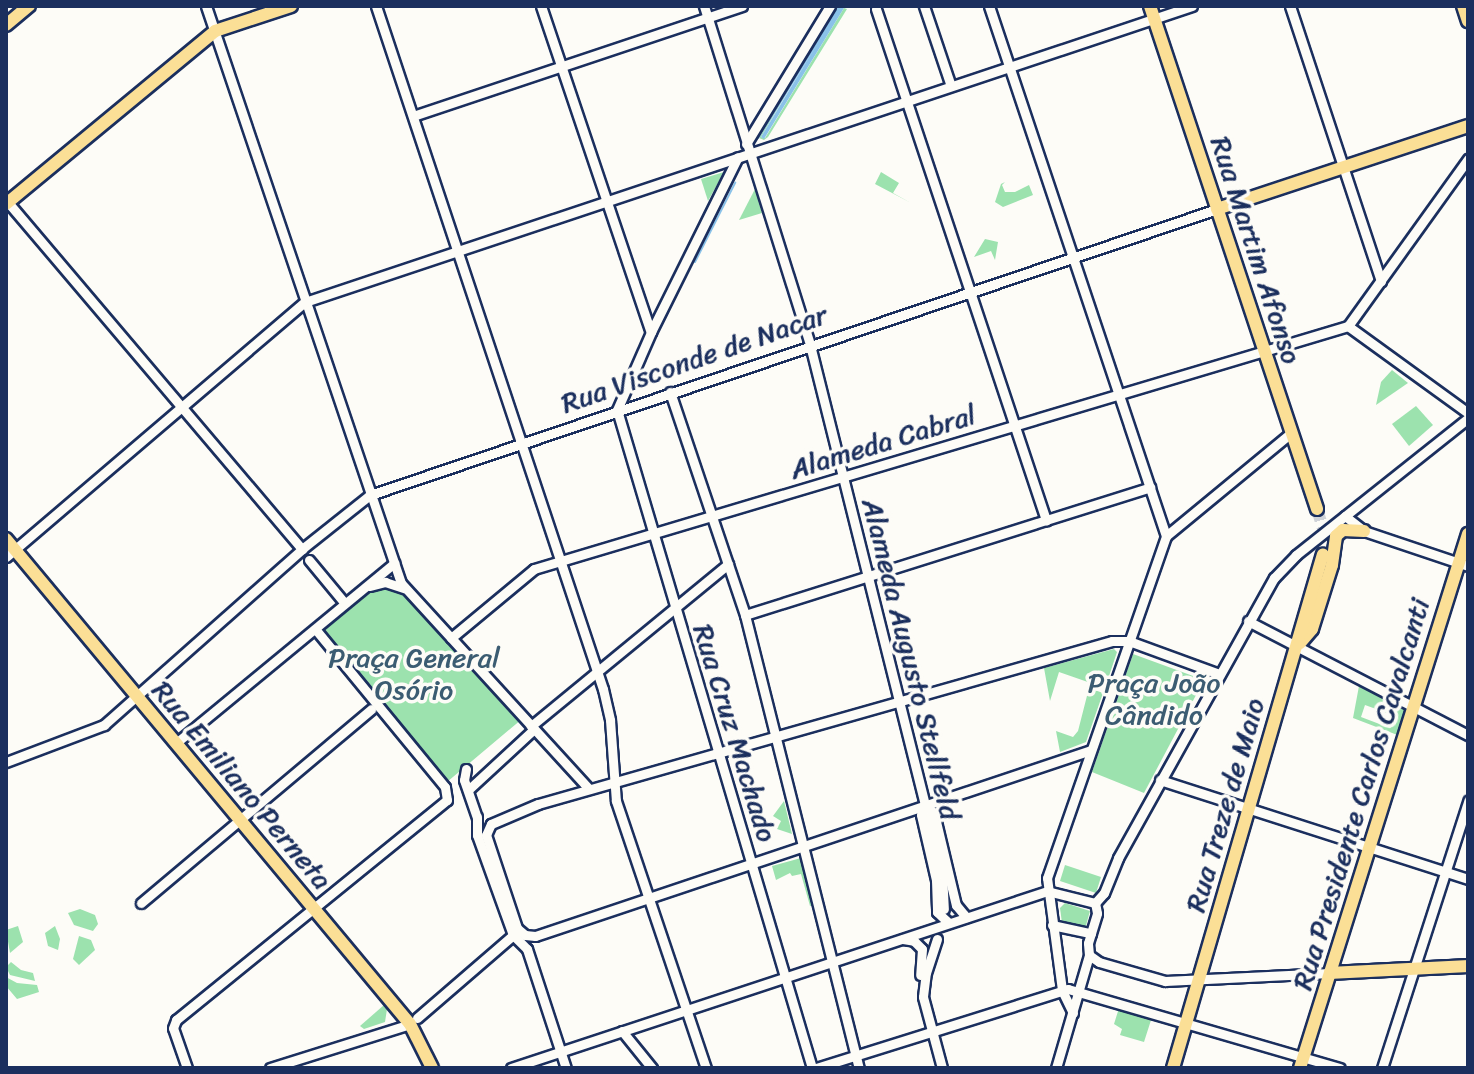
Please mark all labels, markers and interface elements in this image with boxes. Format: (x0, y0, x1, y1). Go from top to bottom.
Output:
street label: Rua Martim Afonso (1204, 132, 1308, 368)
street label: Rua Visconde de Nacar (557, 298, 831, 420)
street label: Alameda Cabral (786, 398, 980, 486)
street label: Alameda Augusto Stellfeld (855, 495, 967, 823)
street label: Rua Presidente Carlos Cavalcanti (1285, 594, 1437, 994)
street label: Rua Cruz Machado (686, 620, 784, 846)
park label: Praça General Osório (328, 641, 500, 707)
park label: Praça João Cândido (1087, 666, 1221, 732)
street label: Rua Emiliano Perneta (145, 674, 339, 896)
street label: Rua Treze de Maio (1178, 694, 1272, 916)

